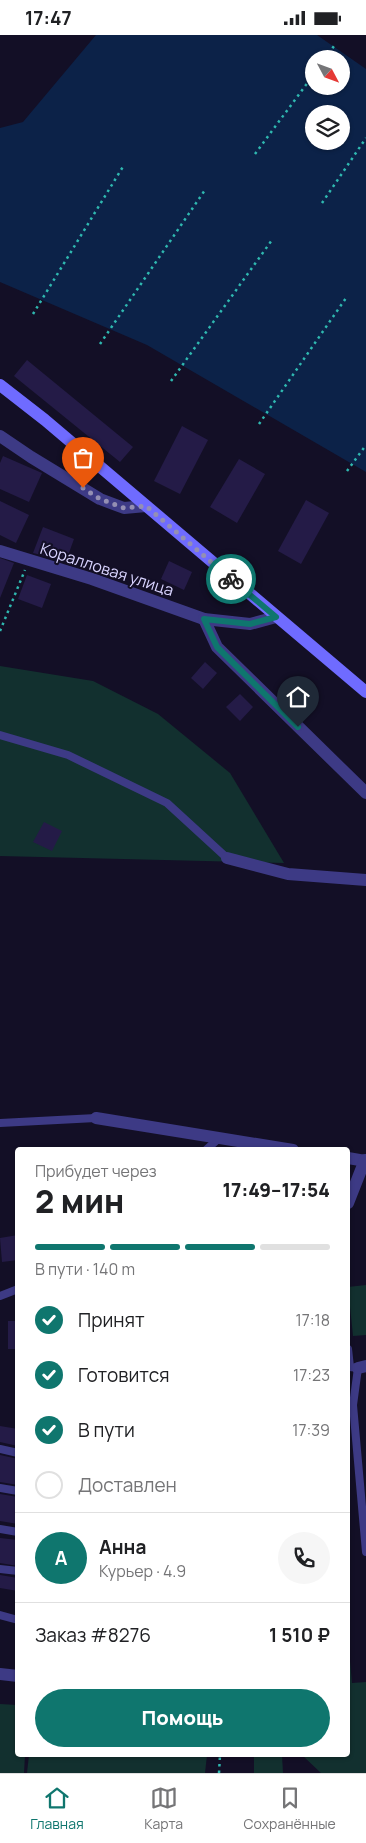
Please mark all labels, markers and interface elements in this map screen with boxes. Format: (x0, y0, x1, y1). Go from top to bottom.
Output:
text: 17:47 (25, 5, 72, 31)
north arrow (305, 50, 350, 95)
map controls (305, 50, 350, 150)
button: layers (305, 105, 350, 150)
pin (62, 437, 104, 488)
icon: bag (69, 444, 97, 472)
street label: Коралловая улица (37, 537, 177, 601)
courier (206, 554, 256, 604)
icon: bike (217, 565, 245, 593)
pin (277, 676, 319, 727)
icon: home (284, 683, 312, 711)
text: Прибудет через (35, 1160, 157, 1182)
text: 17:49–17:54 (222, 1177, 330, 1203)
text: 2 мин (35, 1179, 124, 1223)
text: В пути · 140 m (35, 1258, 135, 1280)
icon: check (35, 1306, 63, 1334)
text: Принят (78, 1307, 145, 1333)
text: 17:18 (295, 1309, 330, 1331)
icon: check (35, 1361, 63, 1389)
text: Готовится (78, 1362, 170, 1388)
text: 17:23 (293, 1364, 330, 1386)
icon: check (35, 1416, 63, 1444)
text: В пути (78, 1417, 135, 1443)
text: 17:39 (292, 1419, 330, 1441)
text: Доставлен (78, 1472, 177, 1498)
button: phone (278, 1532, 330, 1584)
text: Анна (99, 1534, 146, 1560)
text: А (55, 1545, 67, 1571)
text: Курьер · 4.9 (99, 1560, 186, 1582)
text: Заказ #8276 (35, 1622, 151, 1648)
text: 1 510 ₽ (269, 1622, 330, 1648)
button: Помощь (35, 1689, 330, 1747)
tab: Главная (30, 1784, 84, 1833)
tab: Карта (144, 1784, 183, 1833)
tab: Сохранённые (244, 1784, 336, 1833)

